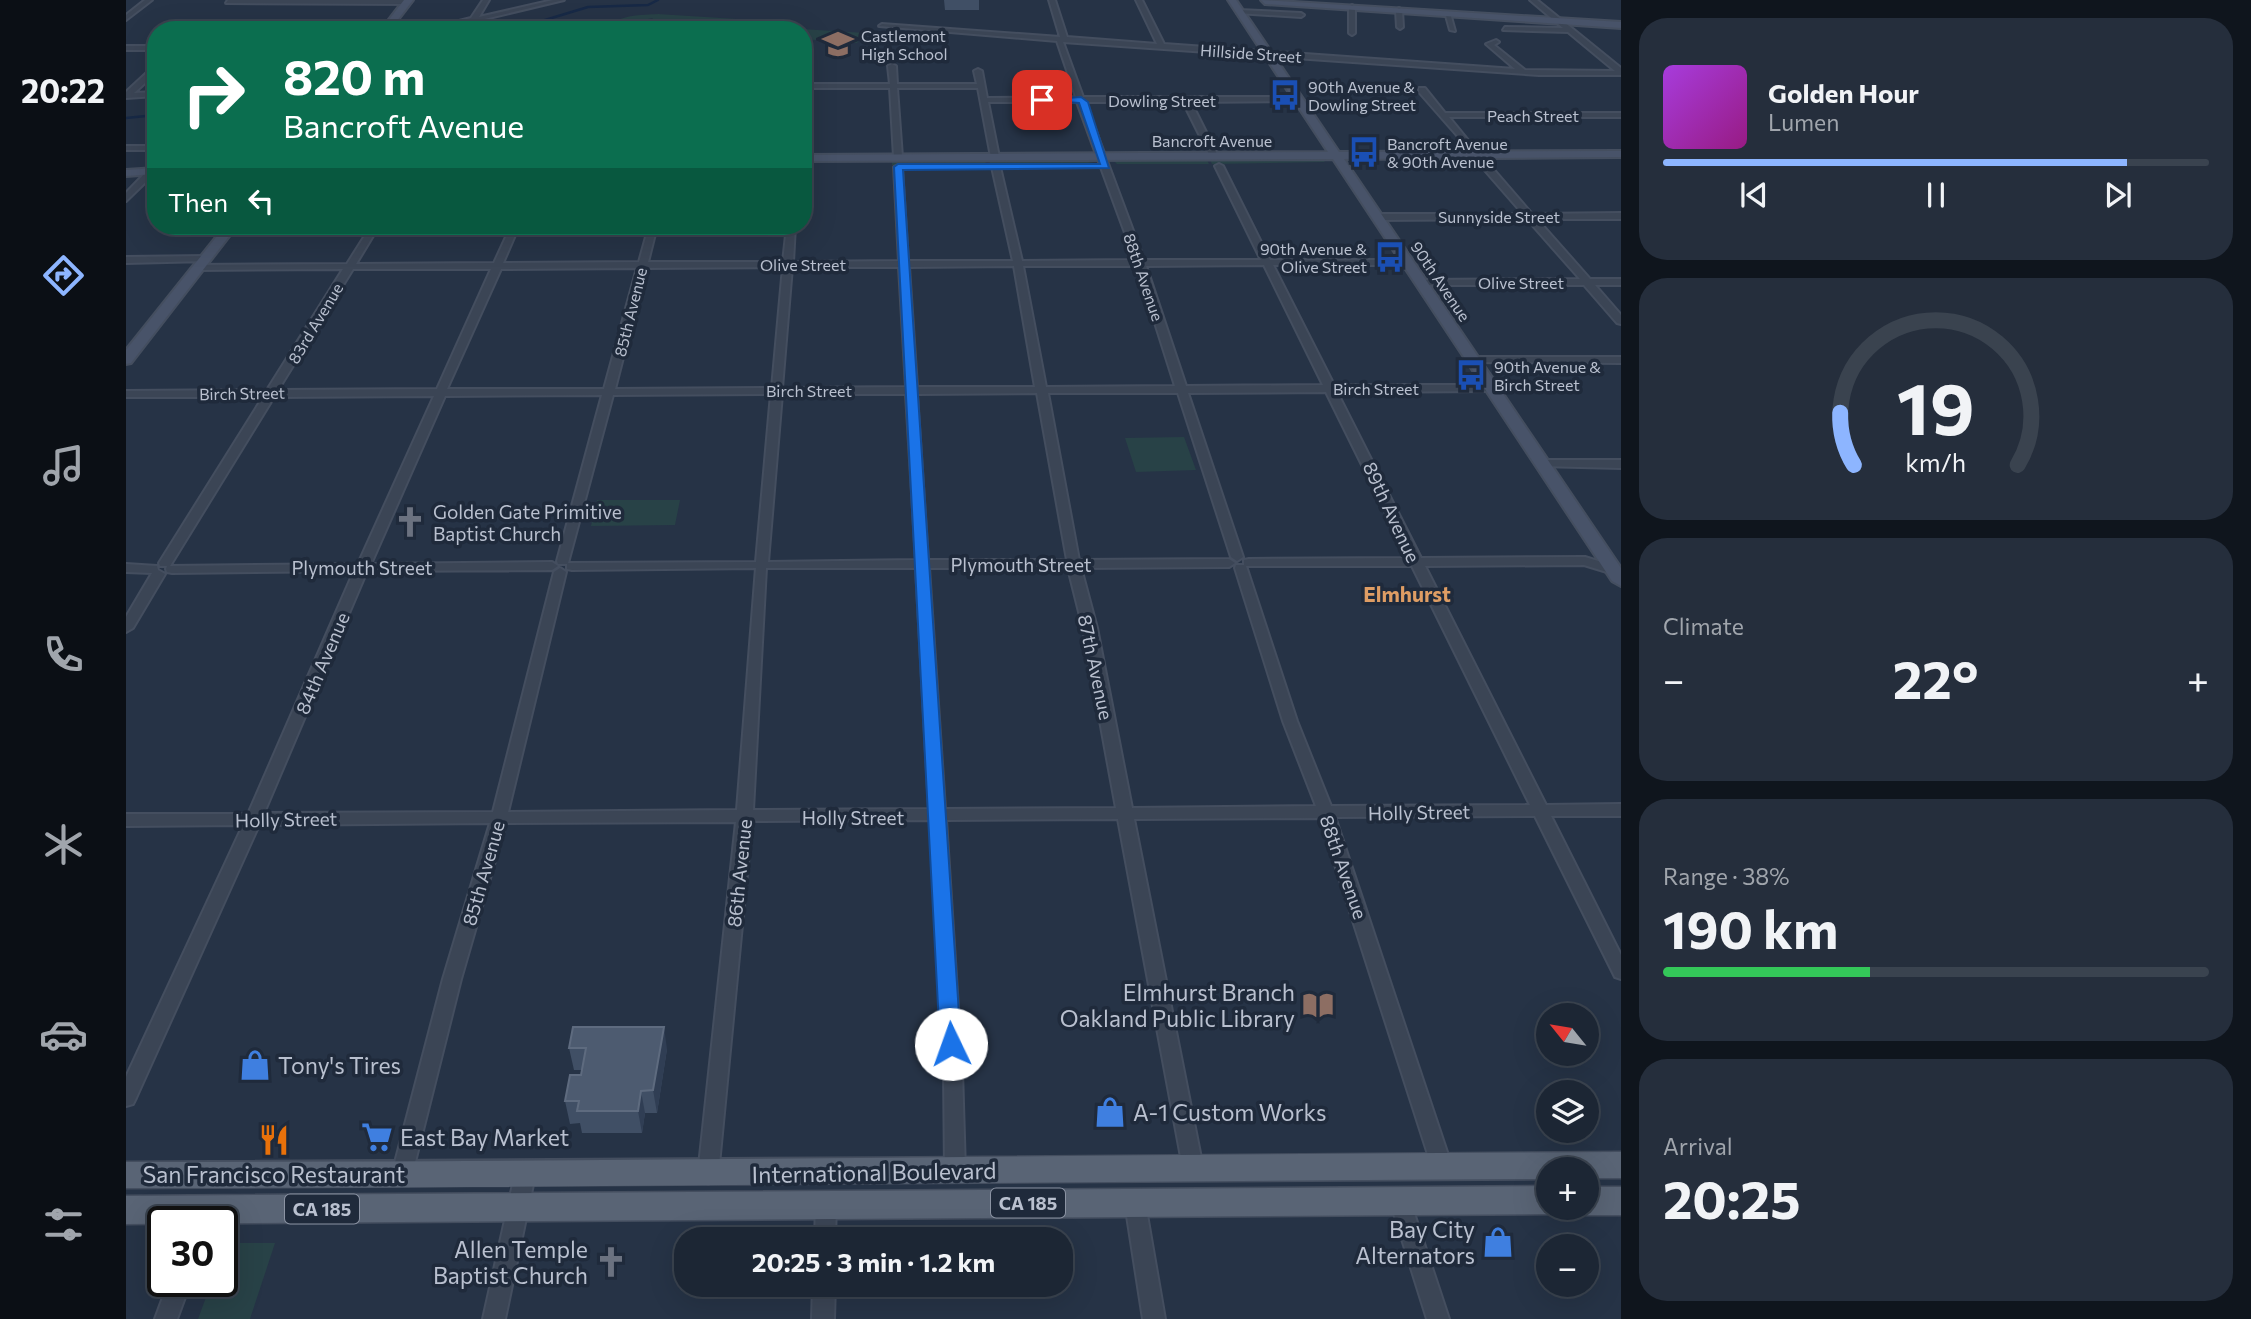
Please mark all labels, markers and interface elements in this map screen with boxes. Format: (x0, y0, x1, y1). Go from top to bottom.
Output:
place label: Castlemont High School (861, 26, 948, 63)
school or university icon: Castlemont High School (821, 27, 855, 61)
street label: Hillside Street (1200, 40, 1303, 66)
text: 820 m (283, 45, 425, 105)
icon: right (168, 49, 259, 140)
text: 20:22 (21, 70, 105, 110)
pin (1012, 70, 1072, 130)
place label: 90th Avenue & Dowling Street (1308, 77, 1417, 114)
text: Golden Hour (1768, 77, 1919, 108)
bus stop icon: 90th Avenue & Dowling Street (1268, 78, 1302, 112)
icon: arrive (1023, 81, 1061, 119)
street label: Dowling Street (1108, 91, 1217, 110)
text: Bancroft Avenue (283, 105, 524, 145)
street label: Peach Street (1487, 106, 1579, 125)
text: Lumen (1768, 108, 1839, 136)
street label: Bancroft Avenue (1152, 131, 1272, 150)
place label: Bancroft Avenue & 90th Avenue (1387, 134, 1508, 171)
bus stop icon: Bancroft Avenue & 90th Avenue (1347, 135, 1381, 169)
icon: previous (1735, 176, 1773, 214)
icon: pause (1917, 176, 1955, 214)
icon: next (2099, 176, 2137, 214)
icon: left (242, 182, 280, 220)
text: Then (168, 186, 228, 217)
street label: Sunnyside Street (1438, 207, 1560, 226)
street label: 88th Avenue (1120, 231, 1168, 323)
street label: 90th Avenue (1407, 237, 1475, 325)
place label: 90th Avenue & Olive Street (1260, 239, 1367, 276)
bus stop icon: 90th Avenue & Olive Street (1373, 240, 1407, 274)
icon: directions (39, 251, 88, 300)
street label: Olive Street (760, 255, 846, 274)
street label: 85th Avenue (610, 266, 650, 358)
street label: Olive Street (1478, 273, 1564, 292)
street label: 83rd Avenue (284, 279, 346, 367)
place label: 90th Avenue & Birch Street (1494, 357, 1601, 394)
bus stop icon: 90th Avenue & Birch Street (1454, 358, 1488, 392)
text: 19 (1897, 362, 1975, 451)
street label: Birch Street (1333, 379, 1419, 398)
street label: Birch Street (766, 381, 852, 400)
street label: Birch Street (199, 383, 286, 403)
icon: music (39, 441, 88, 490)
text: km/h (1906, 447, 1966, 477)
street label: 89th Avenue (1359, 458, 1425, 566)
place label: Golden Gate Primitive Baptist Church (433, 500, 622, 545)
church icon: Golden Gate Primitive Baptist Church (393, 505, 427, 539)
street label: Plymouth Street (950, 553, 1092, 576)
street label: Plymouth Street (291, 556, 433, 579)
district label: Elmhurst (1363, 581, 1451, 606)
street label: 84th Avenue (290, 609, 354, 717)
street label: 87th Avenue (1074, 612, 1118, 722)
text: Climate (1663, 612, 1744, 640)
icon: phone (39, 630, 88, 679)
text: 22° (1893, 646, 1978, 710)
text: − (1663, 655, 1685, 702)
text: + (2187, 655, 2209, 702)
street label: Holly Street (1368, 800, 1471, 824)
street label: Holly Street (802, 806, 904, 829)
street label: Holly Street (235, 807, 338, 831)
street label: 88th Avenue (1315, 812, 1373, 922)
street label: 85th Avenue (457, 818, 509, 928)
street label: 86th Avenue (722, 818, 756, 928)
icon: climate (39, 820, 88, 869)
text: Range · 38% (1663, 862, 1790, 890)
text: 190 km (1663, 896, 1838, 960)
place label: Elmhurst Branch Oakland Public Library (1060, 978, 1295, 1032)
library icon: Elmhurst Branch Oakland Public Library (1301, 988, 1335, 1022)
north arrow (1536, 1003, 1600, 1066)
map controls (1536, 1003, 1599, 1297)
position arrow (914, 1007, 988, 1081)
icon: car (39, 1010, 88, 1059)
shop icon: Tony's Tires (238, 1048, 272, 1082)
place label: Tony's Tires (278, 1051, 401, 1079)
button: layers (1536, 1080, 1599, 1143)
shop icon: A-1 Custom Works (1093, 1095, 1127, 1129)
place label: A-1 Custom Works (1133, 1098, 1327, 1126)
supermarket icon: East Bay Market (360, 1120, 394, 1154)
restaurant icon: San Francisco Restaurant (257, 1123, 291, 1157)
place label: East Bay Market (400, 1123, 569, 1151)
text: Arrival (1663, 1132, 1733, 1160)
street label: International Boulevard (751, 1156, 997, 1188)
button: + (1536, 1157, 1599, 1220)
place label: San Francisco Restaurant (143, 1160, 405, 1188)
text: 20:25 (1663, 1166, 1800, 1230)
road number: CA 185 (991, 1188, 1065, 1218)
road number: CA 185 (285, 1194, 359, 1224)
icon: filters (39, 1200, 88, 1249)
speed limit sign: 30 (147, 1206, 238, 1297)
place label: Bay City Alternators (1355, 1215, 1475, 1269)
shop icon: Bay City Alternators (1481, 1225, 1515, 1259)
button: − (1536, 1234, 1599, 1297)
place label: Allen Temple Baptist Church (433, 1235, 588, 1289)
church icon: Allen Temple Baptist Church (594, 1245, 628, 1279)
text: 20:25 · 3 min · 1.2 km (752, 1246, 995, 1277)

